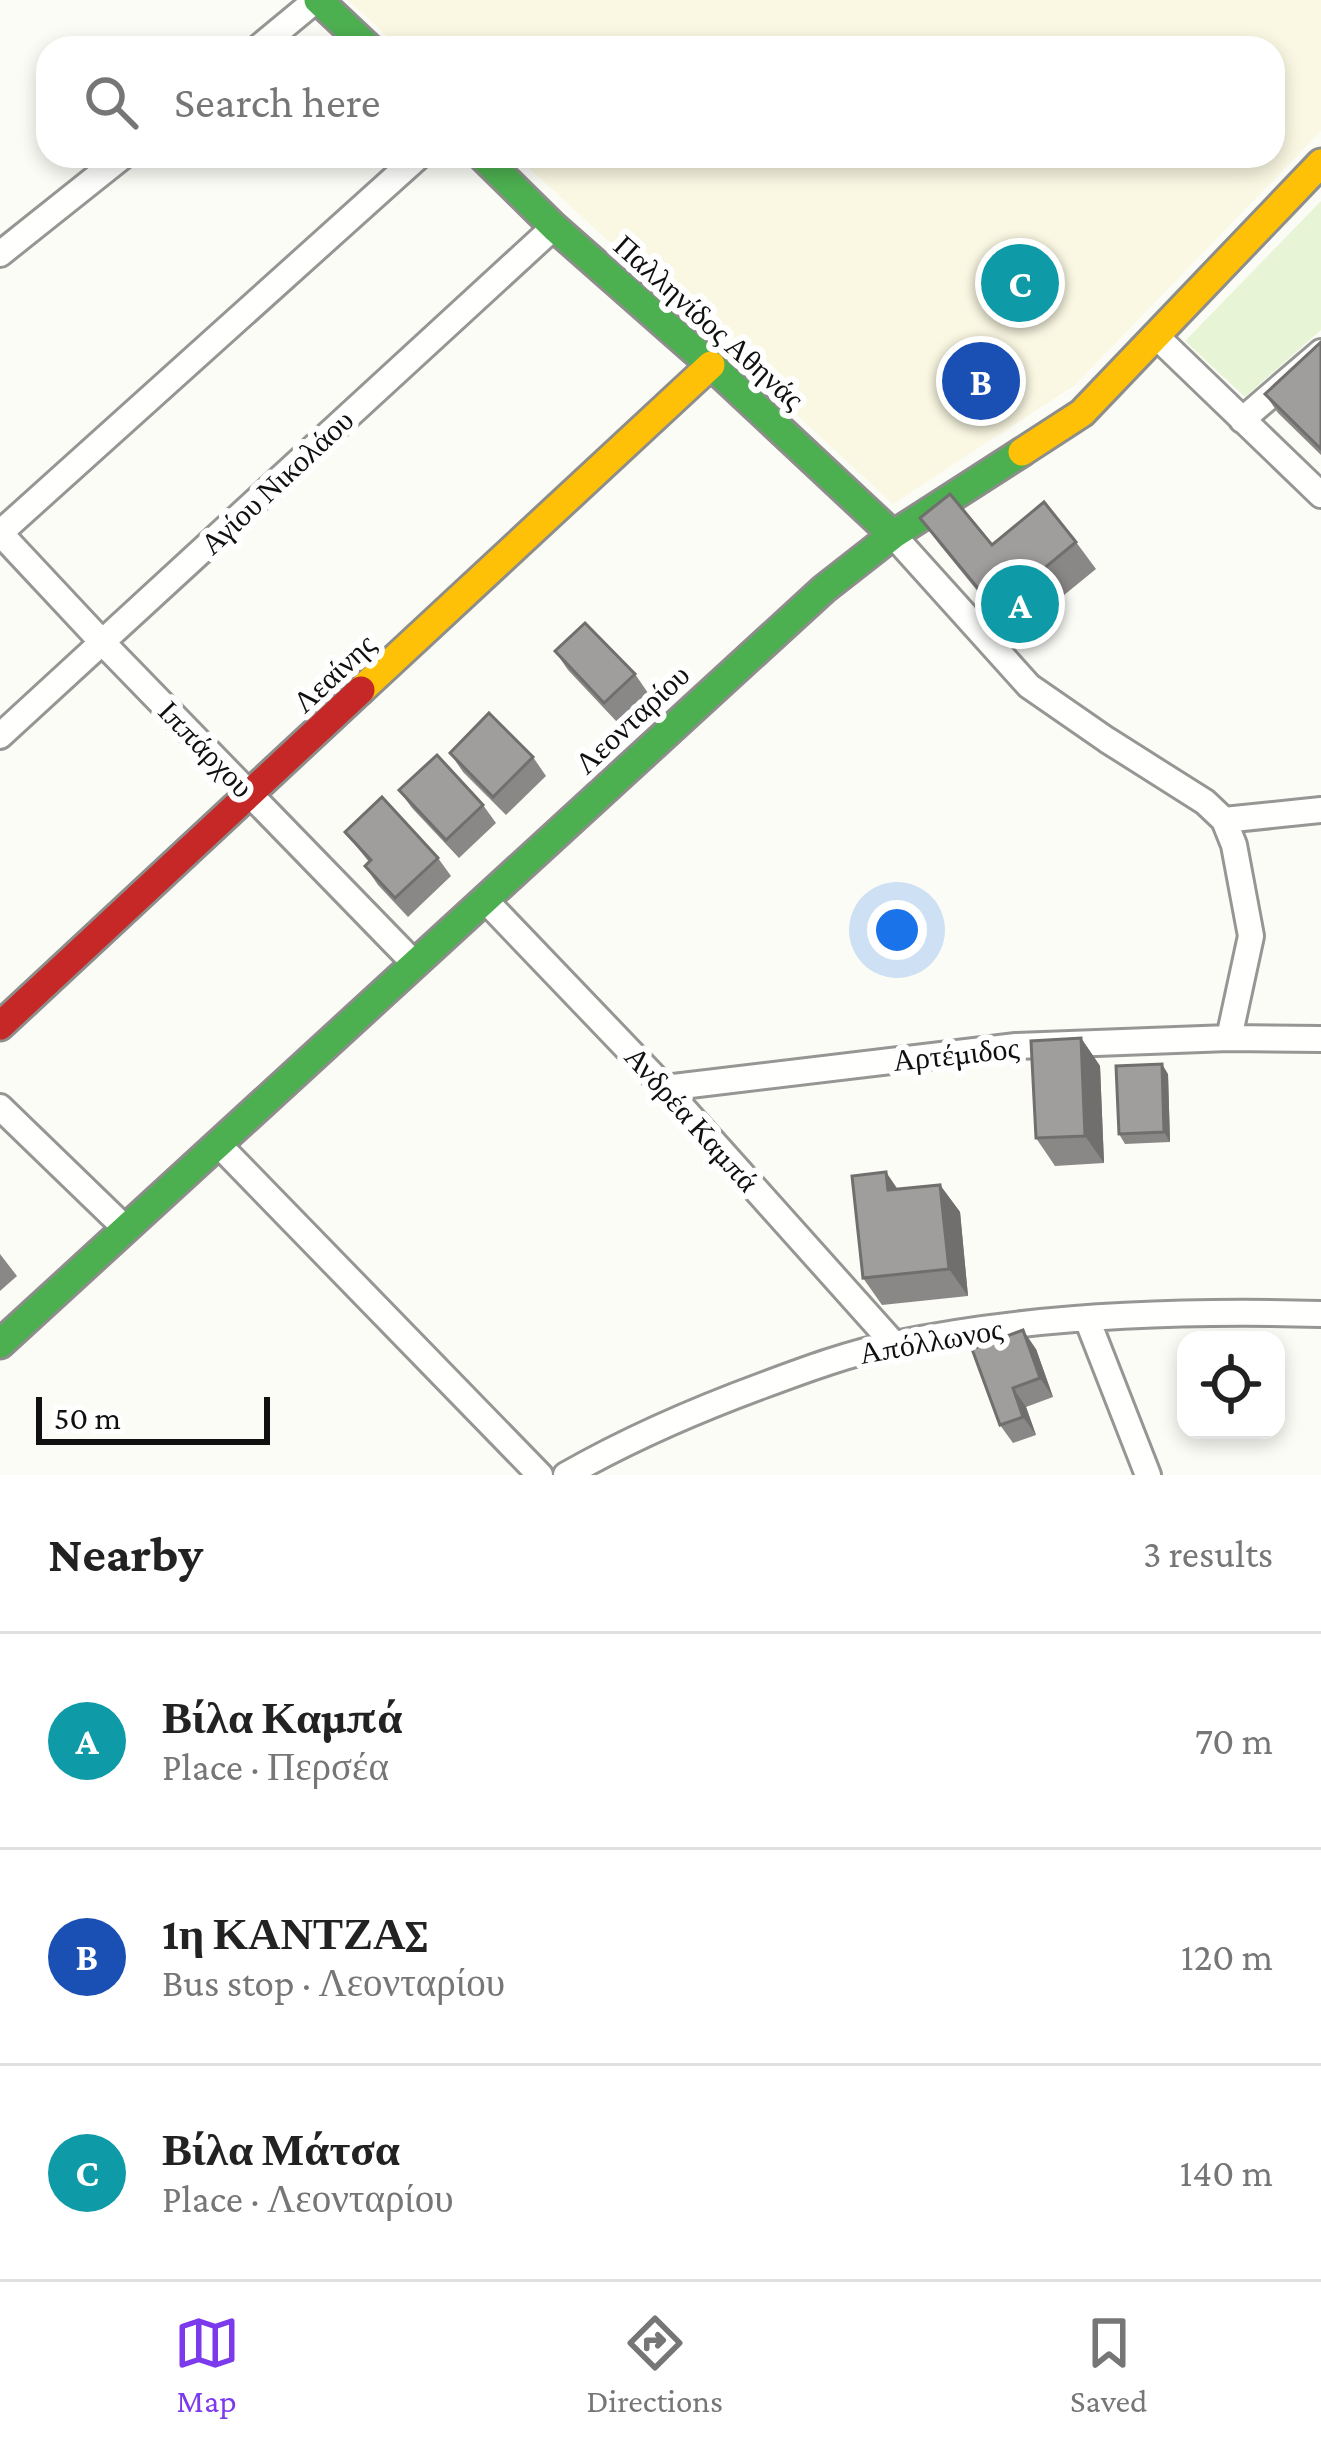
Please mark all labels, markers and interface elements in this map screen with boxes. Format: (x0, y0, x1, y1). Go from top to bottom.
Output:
search box (36, 36, 1285, 168)
icon: search (78, 69, 144, 135)
text: Search here (174, 77, 381, 127)
street label: Παλληνίδος Αθηνάς (608, 228, 810, 416)
pin: C (981, 238, 1059, 328)
pin: B (942, 336, 1020, 426)
street label: Αγίου Νικολάου (194, 403, 360, 561)
pin: A (981, 559, 1059, 649)
street label: Λεαίνης (286, 627, 382, 719)
street label: Λεονταρίου (568, 658, 696, 780)
street label: Ιππάρχου (152, 694, 260, 804)
your location (867, 900, 927, 960)
street label: Αρτέμιδος (891, 1031, 1021, 1078)
street label: Ανδρέα Καμπά (618, 1040, 766, 1199)
street label: Απόλλωνος (857, 1312, 1005, 1370)
map controls (1177, 1331, 1285, 1439)
button: locate (1177, 1331, 1285, 1439)
scale bar (36, 1391, 270, 1444)
text: 50 m (54, 1399, 121, 1436)
text: Nearby (48, 1525, 203, 1582)
text: 3 results (1143, 1532, 1273, 1575)
text: Βίλα Καμπά (162, 1693, 402, 1743)
text: A (75, 1719, 99, 1762)
text: 70 m (1195, 1719, 1273, 1762)
text: Place · Περσέα (162, 1745, 389, 1788)
text: 1η ΚΑΝΤΖΑΣ (162, 1909, 428, 1959)
text: B (76, 1935, 98, 1978)
text: 120 m (1181, 1935, 1273, 1978)
text: Bus stop · Λεονταρίου (162, 1961, 505, 2004)
text: Βίλα Μάτσα (162, 2125, 400, 2175)
text: C (75, 2151, 99, 2194)
text: 140 m (1179, 2151, 1273, 2194)
text: Place · Λεονταρίου (162, 2177, 454, 2220)
tab: Map (174, 2310, 240, 2419)
tab: Directions (587, 2310, 723, 2419)
tab: Saved (1070, 2310, 1147, 2419)

